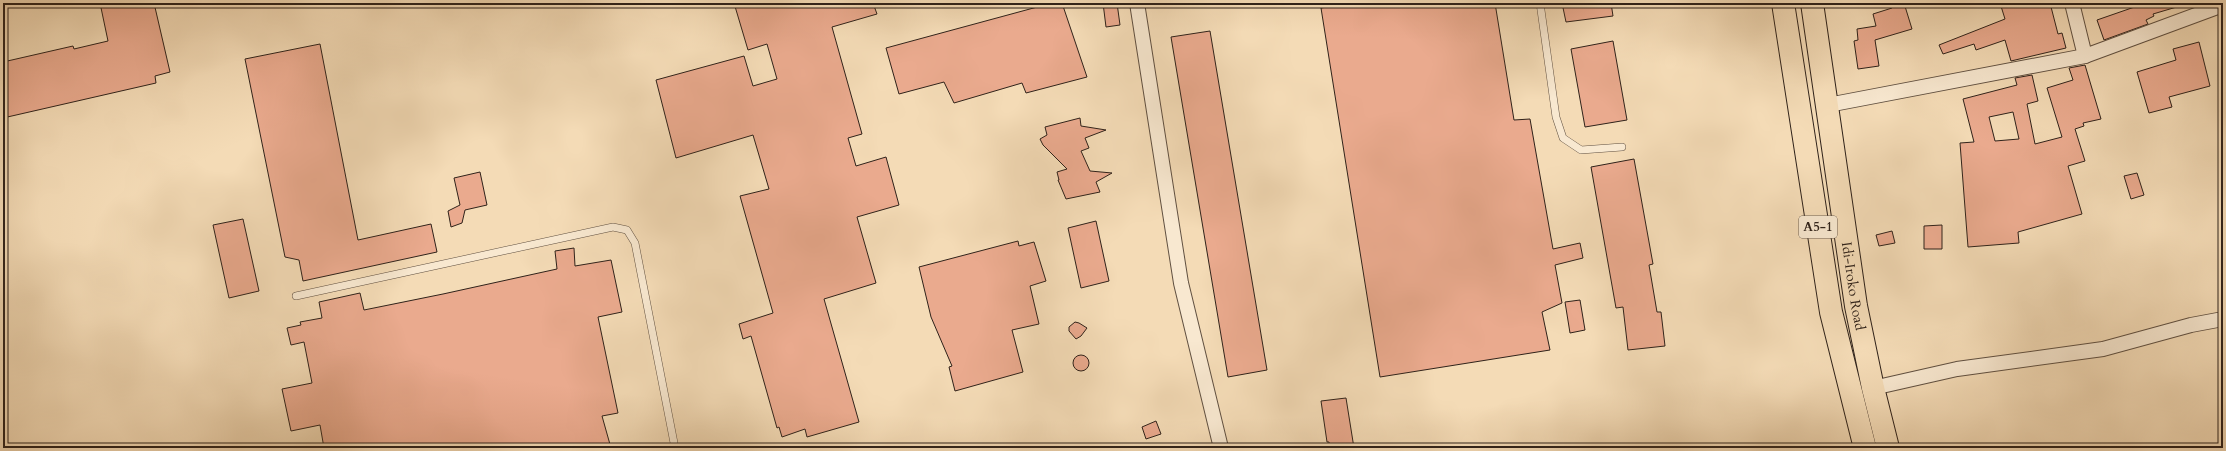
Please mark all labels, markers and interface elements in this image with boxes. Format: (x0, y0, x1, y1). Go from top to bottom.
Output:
road number: A5-1 (1799, 216, 1837, 238)
street label: Idi-Iroko Road (1837, 240, 1870, 333)

